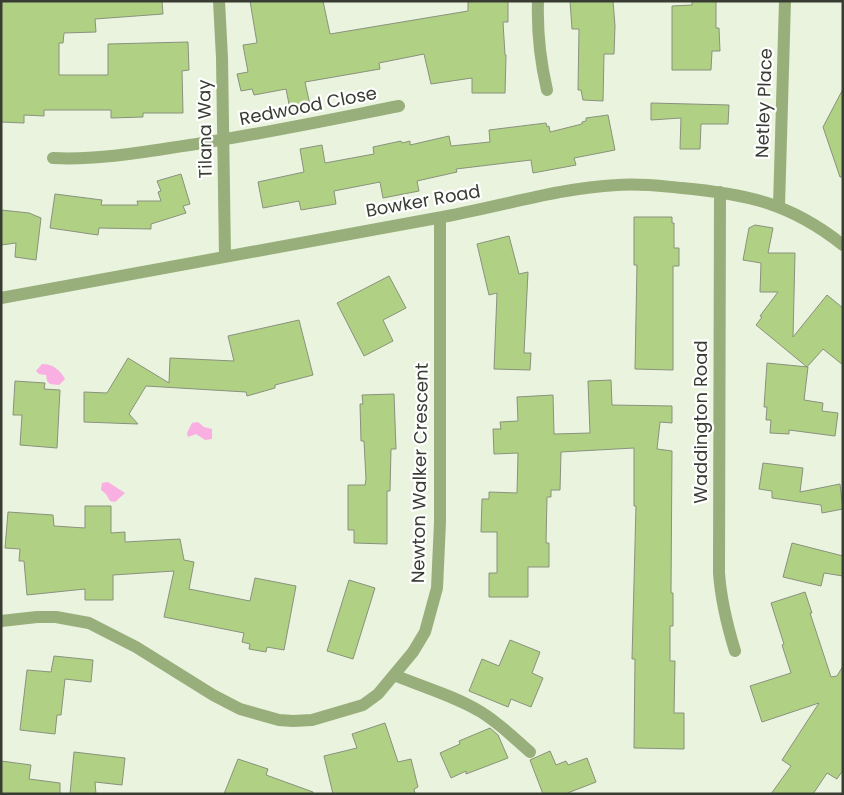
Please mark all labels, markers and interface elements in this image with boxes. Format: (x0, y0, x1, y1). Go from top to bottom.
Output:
street label: Netley Place (749, 48, 778, 158)
street label: Tilana Way (191, 79, 218, 179)
street label: Redwood Close (237, 80, 379, 131)
street label: Bowker Road (364, 178, 482, 223)
street label: Waddington Road (688, 340, 713, 504)
street label: Newton Walker Crescent (405, 363, 434, 583)

